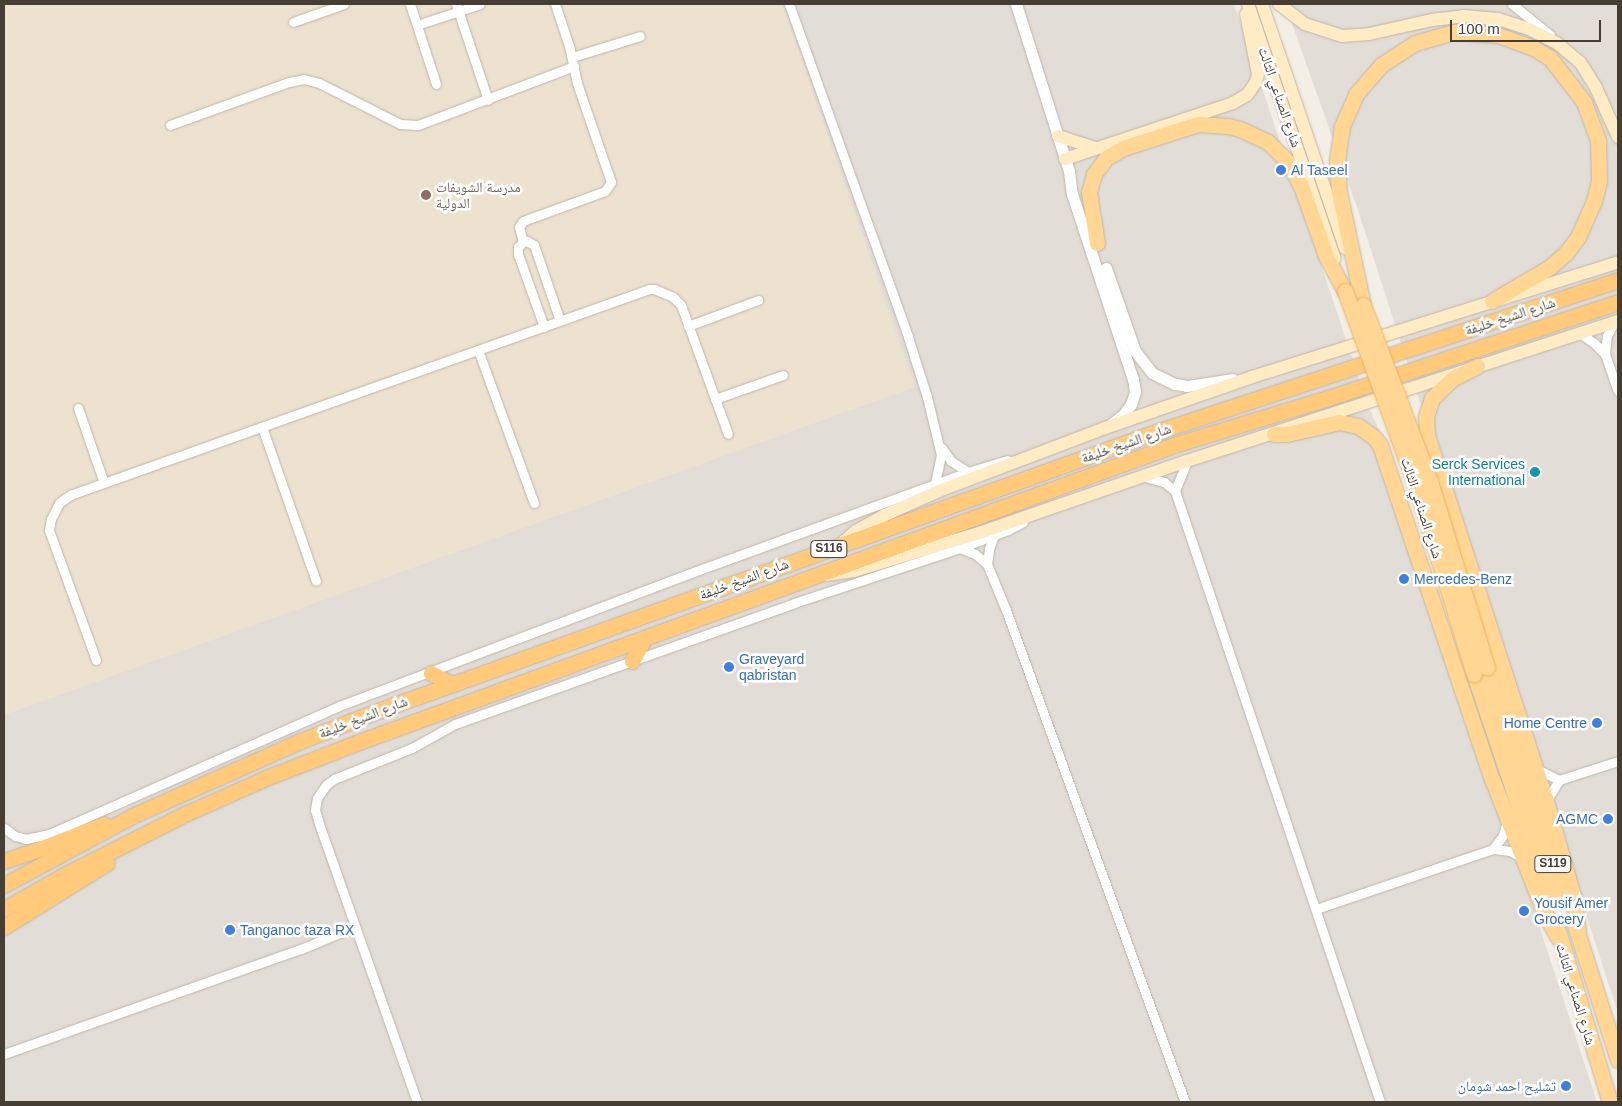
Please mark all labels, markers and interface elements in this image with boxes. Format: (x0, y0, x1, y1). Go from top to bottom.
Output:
scale bar (1452, 10, 1603, 42)
text: 100 m (1458, 20, 1500, 37)
street label: شارع الصناعي الثالث (1255, 45, 1305, 149)
place label: Al Taseel (1291, 162, 1348, 178)
marker: Al Taseel (1275, 164, 1287, 176)
place label: مدرسة الشويفات الدولية (436, 179, 521, 212)
marker: مدرسة الشويفات الدولية (420, 189, 432, 201)
street label: شارع الشيخ خليفة (1463, 294, 1557, 338)
street label: شارع الشيخ خليفة (1079, 420, 1173, 466)
street label: شارع الصناعي الثالث (1398, 455, 1446, 561)
place label: Serck Services International (1432, 456, 1525, 488)
marker: Serck Services International (1529, 466, 1541, 478)
road number: S116 (810, 540, 848, 558)
street label: شارع الشيخ خليفة (697, 555, 791, 603)
place label: Mercedes-Benz (1414, 571, 1512, 587)
marker: Mercedes-Benz (1398, 573, 1410, 585)
place label: Graveyard qabristan (739, 651, 804, 684)
marker: Graveyard qabristan (723, 661, 735, 673)
street label: شارع الشيخ خليفة (316, 692, 410, 742)
place label: Home Centre (1504, 715, 1587, 731)
marker: Home Centre (1591, 717, 1603, 729)
place label: AGMC (1556, 811, 1598, 827)
marker: AGMC (1602, 813, 1614, 825)
road number: S119 (1534, 854, 1572, 874)
place label: Yousif Amer Grocery (1534, 895, 1609, 928)
marker: Yousif Amer Grocery (1518, 905, 1530, 917)
place label: Tanganoc taza RX (240, 922, 354, 938)
marker: Tanganoc taza RX (224, 924, 236, 936)
street label: شارع الصناعي الثالث (1553, 941, 1599, 1047)
place label: تشليح احمد شومان (1458, 1078, 1556, 1094)
marker: تشليح احمد شومان (1560, 1080, 1572, 1092)

